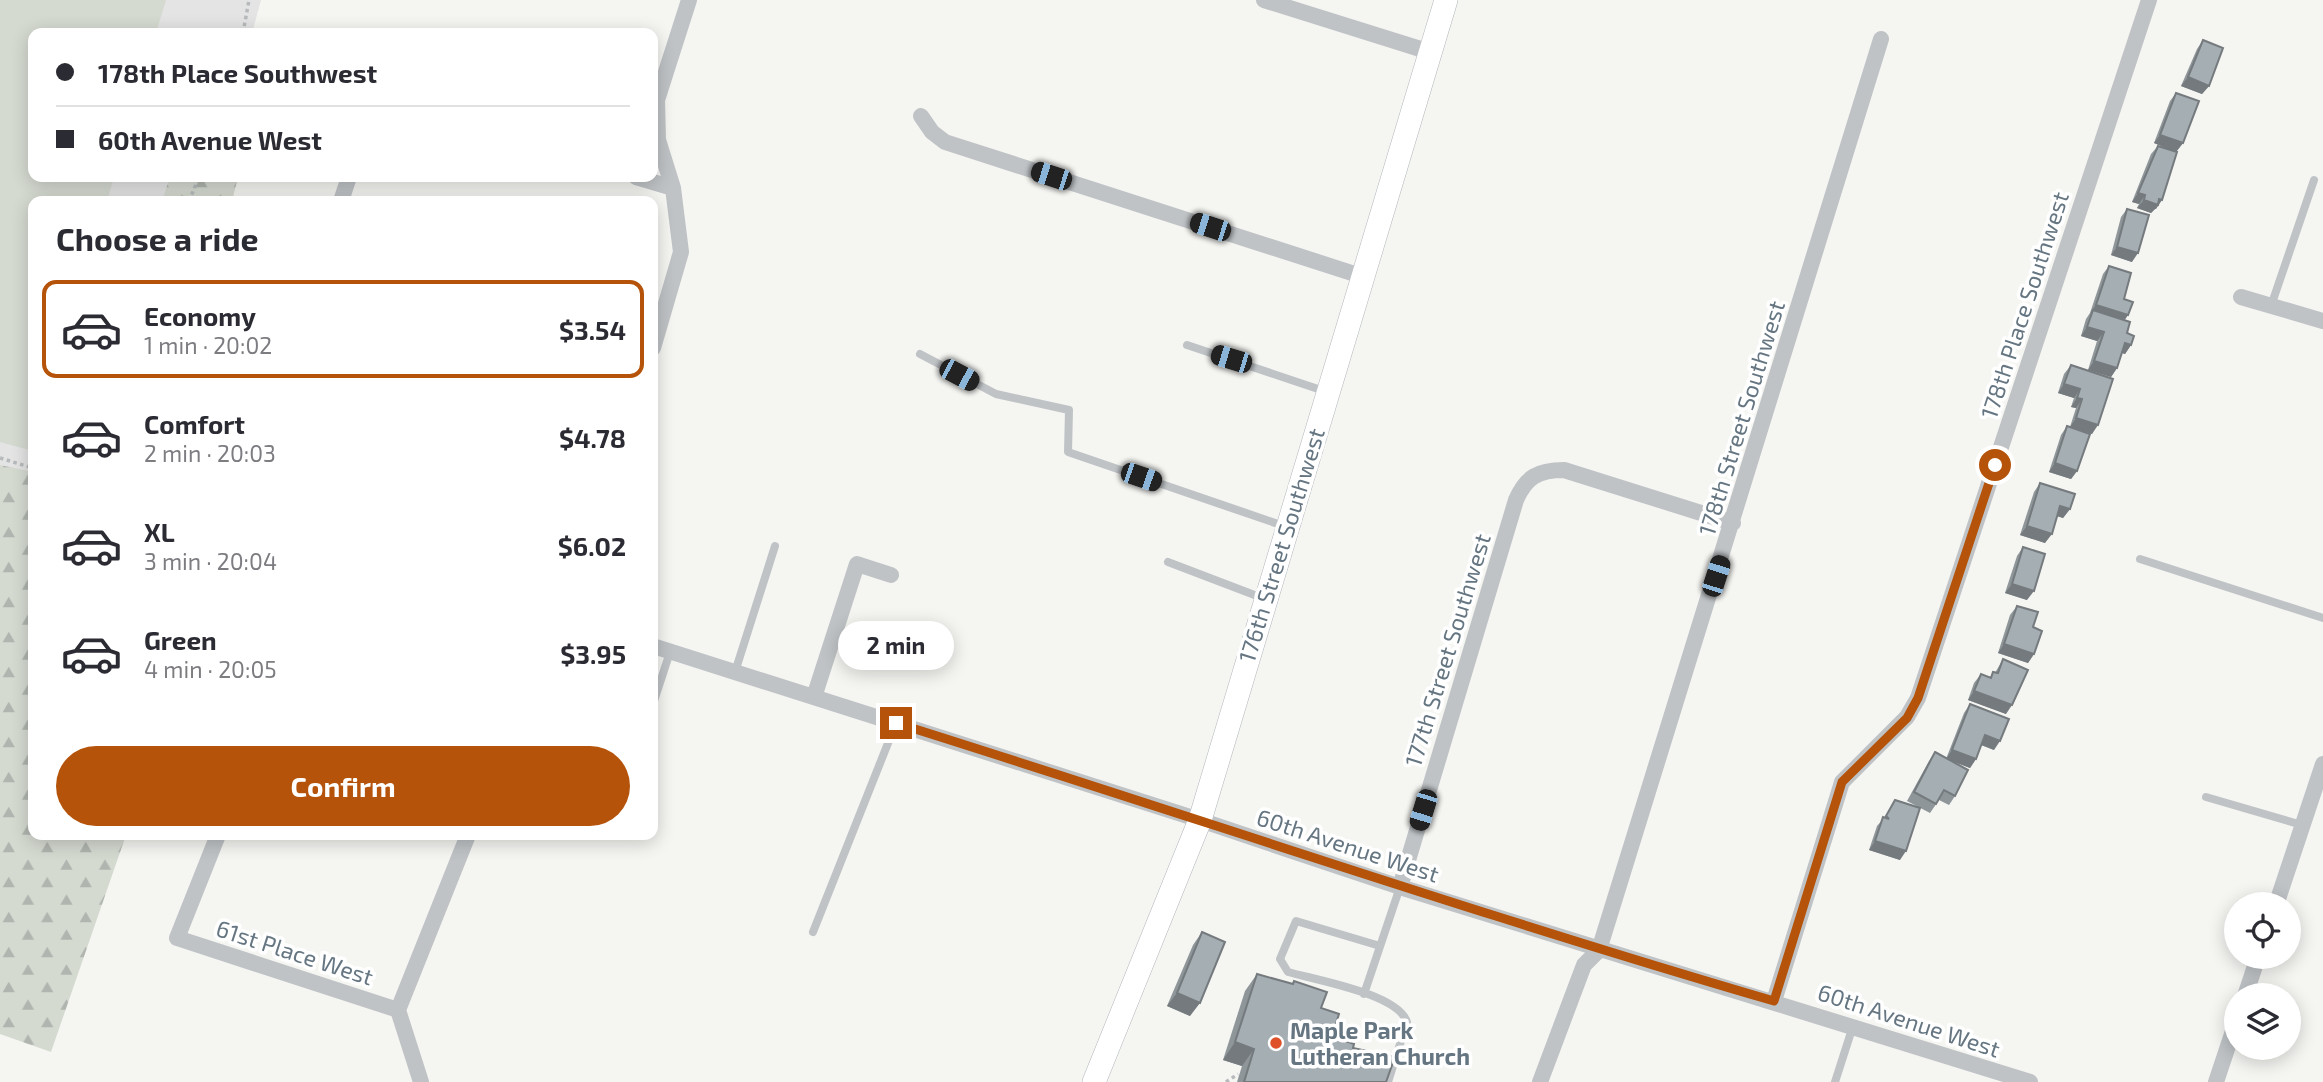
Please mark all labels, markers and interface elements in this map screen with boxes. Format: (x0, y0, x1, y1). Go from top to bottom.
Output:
text: 178th Place Southwest (98, 57, 377, 88)
text: 60th Avenue West (98, 124, 322, 155)
car (1028, 160, 1075, 192)
street label: 178th Place Southwest (1974, 188, 2074, 422)
car (1187, 211, 1234, 243)
text: Choose a ride (56, 219, 259, 257)
street label: 178th Street Southwest (1692, 297, 1790, 539)
icon: car (60, 298, 123, 361)
text: Economy (144, 300, 256, 331)
text: $3.54 (559, 314, 626, 345)
text: 1 min · 20:02 (144, 331, 272, 359)
car (1208, 343, 1255, 375)
car (936, 356, 983, 394)
icon: car (60, 406, 123, 469)
text: Comfort (144, 408, 245, 439)
text: $4.78 (559, 422, 626, 453)
street label: 176th Street Southwest (1232, 424, 1330, 665)
text: 2 min · 20:03 (144, 439, 276, 467)
route start (1979, 449, 2011, 481)
car (1118, 460, 1165, 494)
icon: car (60, 514, 123, 577)
text: XL (144, 516, 175, 547)
text: $6.02 (558, 530, 626, 561)
street label: 177th Street Southwest (1398, 530, 1496, 770)
text: 3 min · 20:04 (144, 547, 277, 575)
car (1700, 553, 1733, 599)
icon: car (60, 622, 123, 685)
callout: 2 min (838, 622, 954, 670)
text: Green (144, 624, 217, 655)
text: 2 min (867, 631, 925, 659)
text: $3.95 (560, 638, 626, 669)
text: 4 min · 20:05 (144, 655, 277, 683)
route end (880, 707, 912, 739)
button: Confirm (56, 746, 630, 826)
car (1407, 787, 1440, 833)
street label: 60th Avenue West (1253, 802, 1443, 888)
map controls (2224, 892, 2301, 1060)
button: locate (2224, 892, 2301, 969)
street label: 61st Place West (213, 913, 377, 991)
street label: 60th Avenue West (1814, 977, 2004, 1063)
button: layers (2224, 983, 2301, 1060)
place label: Maple Park Lutheran Church (1290, 1016, 1470, 1070)
marker: Maple Park Lutheran Church (1268, 1035, 1284, 1051)

